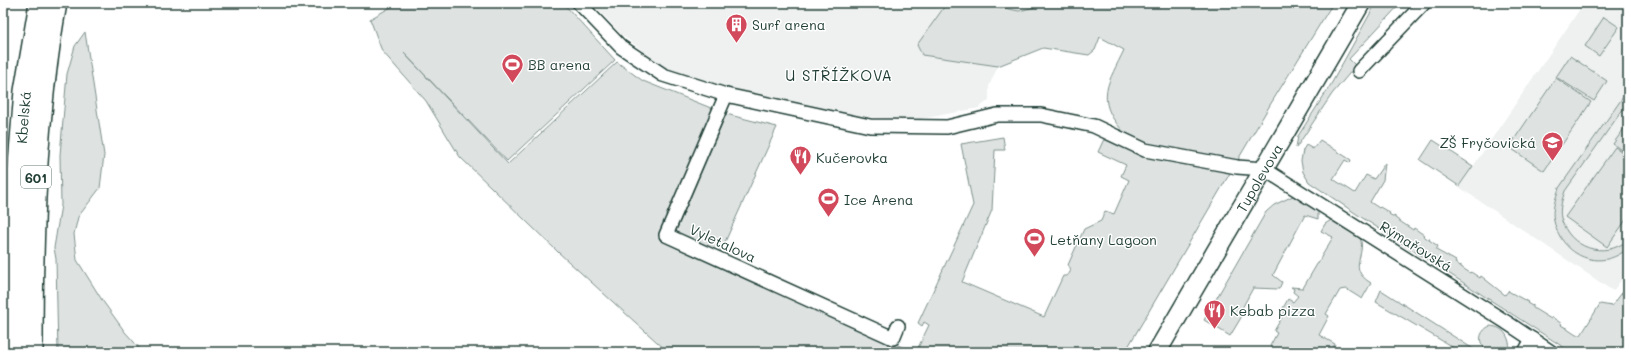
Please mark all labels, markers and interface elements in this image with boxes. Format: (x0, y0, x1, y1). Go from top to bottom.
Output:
building icon: Surf arena (723, 11, 749, 44)
place label: Surf arena (752, 15, 825, 34)
sports icon: BB arena (499, 51, 525, 84)
place label: BB arena (528, 55, 591, 74)
district label: U STŘÍŽKOVA (785, 65, 893, 85)
street label: Kbelská (11, 90, 34, 144)
school or university icon: ZŠ Fryčovická (1539, 129, 1565, 162)
place label: ZŠ Fryčovická (1439, 133, 1536, 152)
street label: Tupolevova (1231, 140, 1286, 215)
restaurant icon: Kučerovka (788, 144, 814, 177)
place label: Kučerovka (816, 148, 888, 167)
road number: 601 (21, 166, 51, 188)
sports icon: Ice Arena (815, 186, 841, 219)
place label: Ice Arena (844, 190, 913, 209)
street label: Rýmařovská (1376, 216, 1456, 276)
street label: Vyletalova (687, 219, 759, 267)
sports icon: Letňany Lagoon (1022, 226, 1048, 259)
place label: Letňany Lagoon (1050, 230, 1157, 249)
restaurant icon: Kebab pizza (1202, 297, 1228, 330)
place label: Kebab pizza (1230, 301, 1315, 320)

